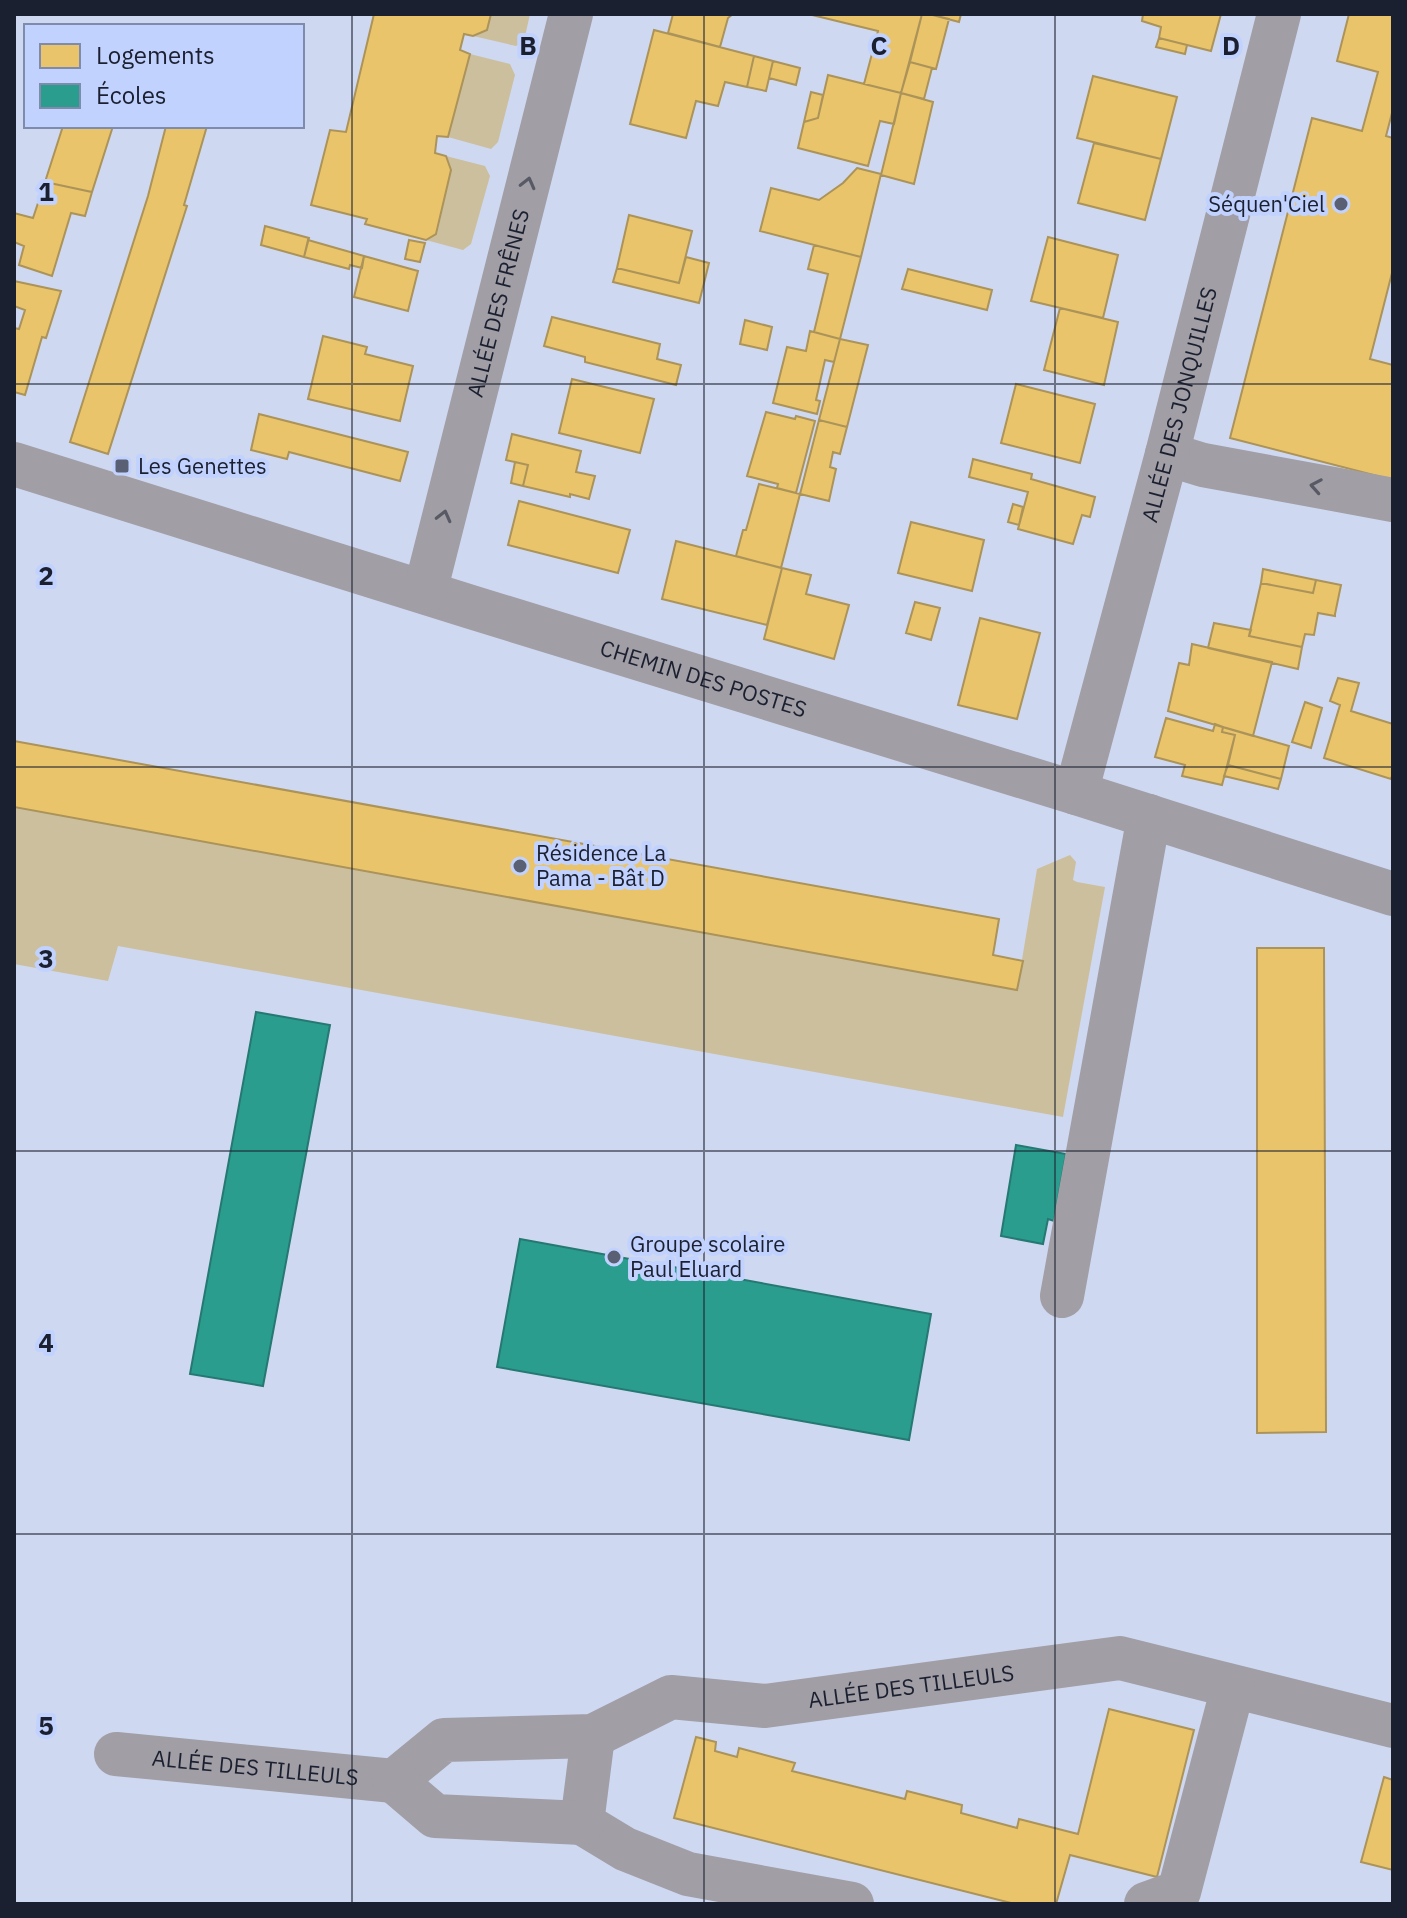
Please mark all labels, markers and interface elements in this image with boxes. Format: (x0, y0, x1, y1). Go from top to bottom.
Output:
legend (24, 24, 304, 128)
text: B (519, 28, 537, 62)
text: C (871, 28, 888, 62)
text: D (1222, 28, 1240, 62)
text: Logements (96, 39, 215, 71)
text: Écoles (96, 79, 167, 111)
text: 1 (38, 174, 54, 208)
one-way arrow (519, 176, 536, 190)
place label: Séquen'Ciel (1208, 189, 1325, 218)
marker: Séquen'Ciel (1332, 195, 1350, 213)
street label: ALLÉE DES FRÊNES (460, 206, 535, 400)
street label: ALLÉE DES JONQUILLES (1134, 284, 1223, 525)
place label: Les Genettes (138, 451, 267, 480)
marker: Les Genettes (113, 457, 131, 475)
one-way arrow (1310, 479, 1323, 496)
one-way arrow (435, 510, 452, 524)
text: 2 (38, 558, 54, 592)
street label: CHEMIN DES POSTES (597, 633, 810, 723)
place label: Résidence La Pama - Bât D (536, 838, 667, 892)
marker: Résidence La Pama - Bât D (511, 857, 529, 875)
text: 3 (38, 941, 54, 975)
place label: Groupe scolaire Paul Eluard (630, 1229, 785, 1283)
marker: Groupe scolaire Paul Eluard (605, 1248, 623, 1266)
text: 4 (38, 1325, 54, 1359)
street label: ALLÉE DES TILLEULS (806, 1657, 1016, 1714)
text: 5 (38, 1708, 54, 1742)
street label: ALLÉE DES TILLEULS (151, 1743, 360, 1791)

